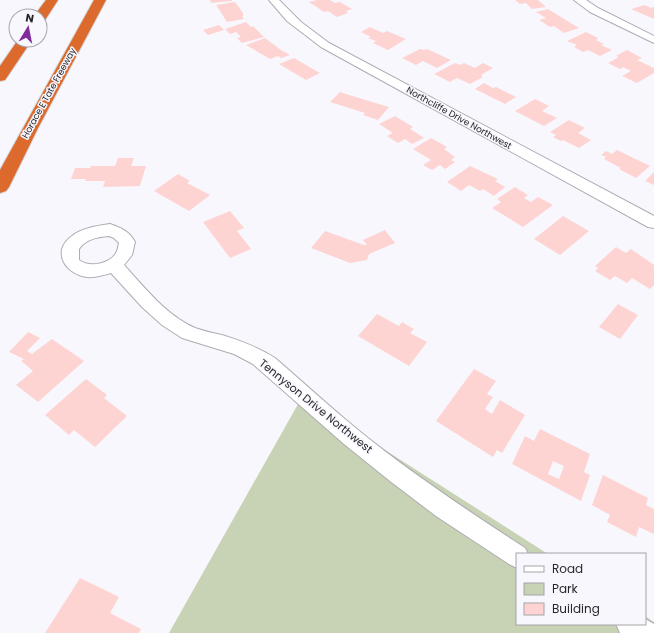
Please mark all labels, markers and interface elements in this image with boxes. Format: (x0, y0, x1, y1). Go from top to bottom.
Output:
north arrow (8, 8, 48, 48)
text: N (24, 10, 35, 27)
street label: Horace E Tate Freeway (19, 46, 79, 140)
street label: Northcliffe Drive Northwest (404, 84, 514, 152)
street label: Tennyson Drive Northwest (256, 355, 376, 457)
legend (516, 553, 646, 625)
text: Road (552, 560, 583, 577)
text: Park (552, 580, 579, 597)
text: Building (552, 600, 600, 617)

